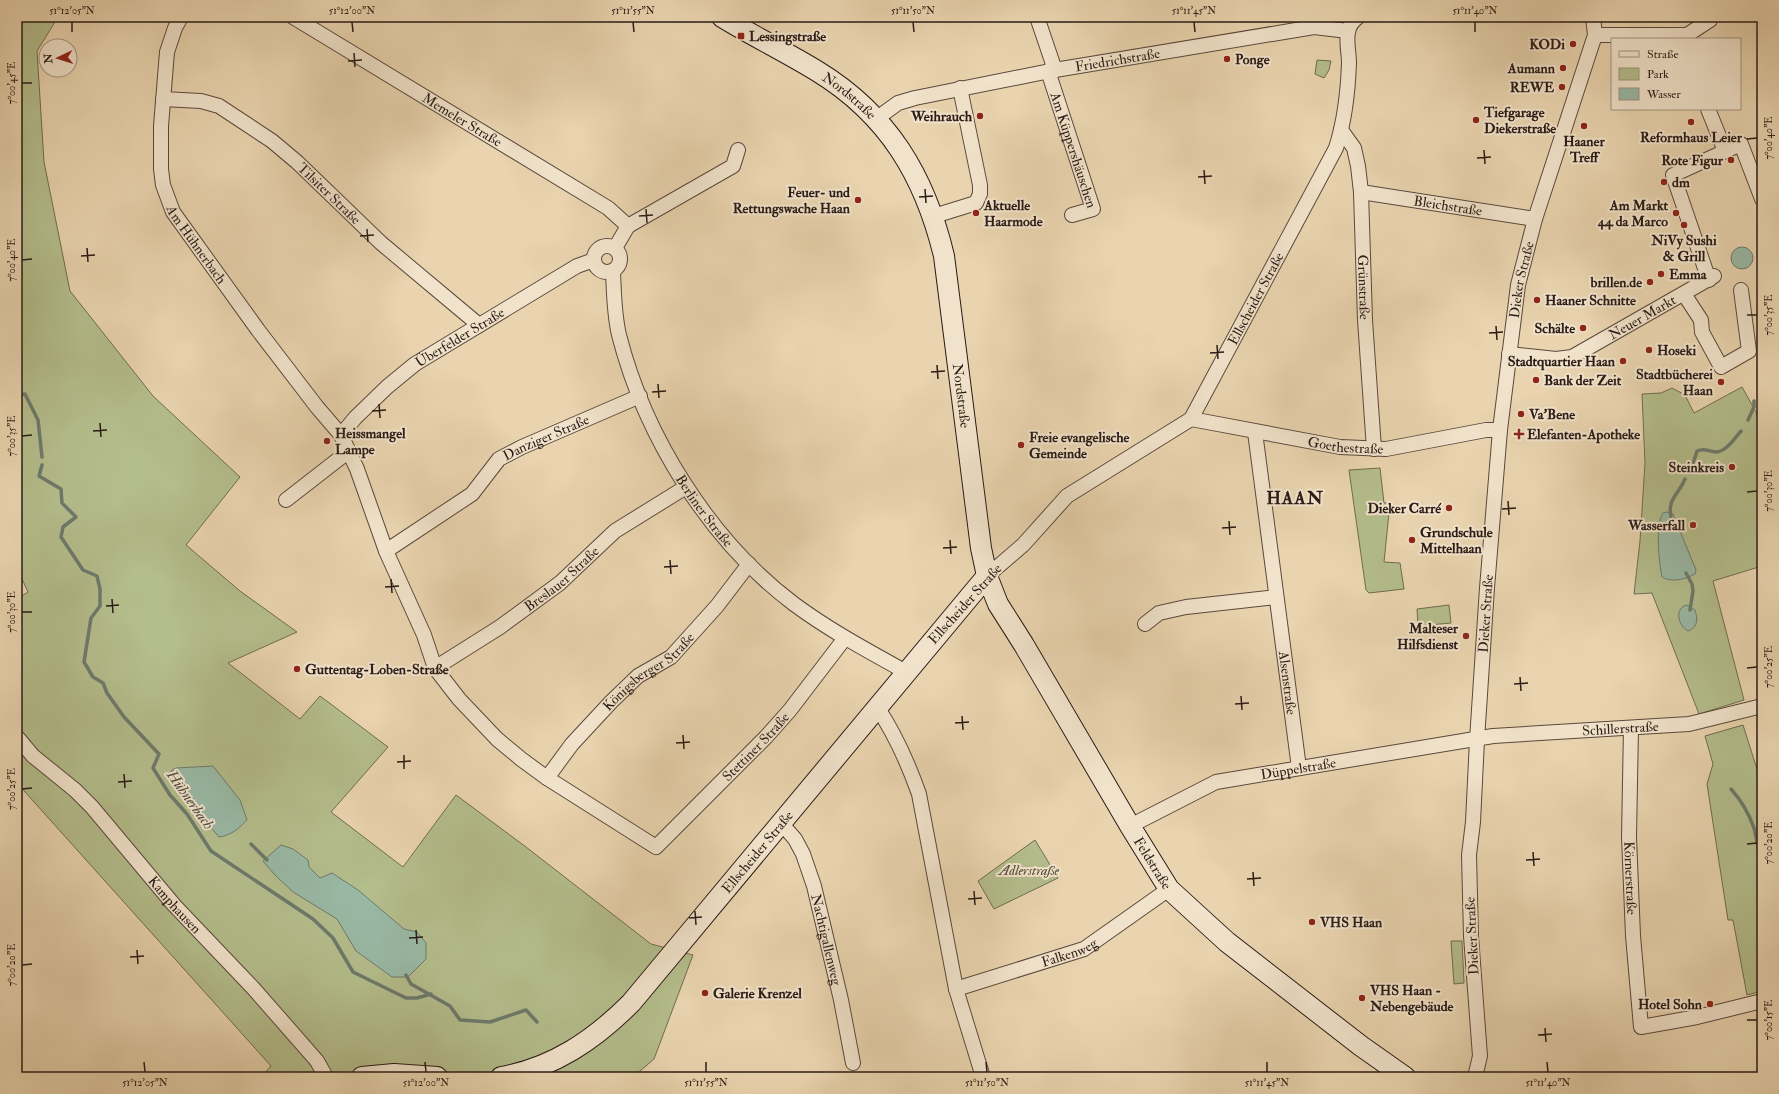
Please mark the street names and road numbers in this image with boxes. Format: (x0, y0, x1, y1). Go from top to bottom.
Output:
street label: Friedrichstraße (1074, 44, 1161, 75)
street label: Nordstraße (819, 68, 880, 123)
street label: Memeler Straße (419, 89, 505, 150)
street label: Am Küppershäuschen (1047, 89, 1101, 210)
street label: Tilsiter Straße (294, 159, 365, 228)
street label: Bleichstraße (1413, 192, 1483, 219)
street label: Am Hühnerbach (162, 202, 231, 288)
street label: Dieker Straße (1505, 239, 1537, 319)
street label: Ellscheider Straße (1224, 249, 1287, 348)
street label: Grünstraße (1354, 254, 1373, 320)
street label: Neuer Markt (1605, 291, 1679, 343)
street label: Überfelder Straße (412, 303, 507, 370)
street label: Nordstraße (949, 363, 974, 429)
street label: Danziger Straße (500, 411, 592, 464)
street label: Goethestraße (1306, 433, 1384, 457)
street label: Berliner Straße (672, 471, 737, 550)
street label: Breslauer Straße (521, 542, 602, 615)
street label: Ellscheider Straße (925, 560, 1006, 648)
street label: Dieker Straße (1474, 574, 1497, 653)
street label: Königsberger Straße (599, 629, 698, 714)
street label: Alsenstraße (1275, 649, 1300, 716)
street label: Stettiner Straße (718, 709, 793, 785)
street label: Schillerstraße (1582, 717, 1659, 739)
street label: Düppelstraße (1259, 754, 1337, 783)
street label: Ellscheider Straße (718, 807, 796, 896)
street label: Feldstraße (1130, 834, 1176, 892)
street label: Körnerstraße (1621, 841, 1641, 915)
street label: Kamphausen (145, 872, 205, 937)
street label: Nachtigallenweg (808, 892, 846, 988)
street label: Dieker Straße (1461, 896, 1483, 975)
street label: Falkenweg (1039, 933, 1101, 970)

